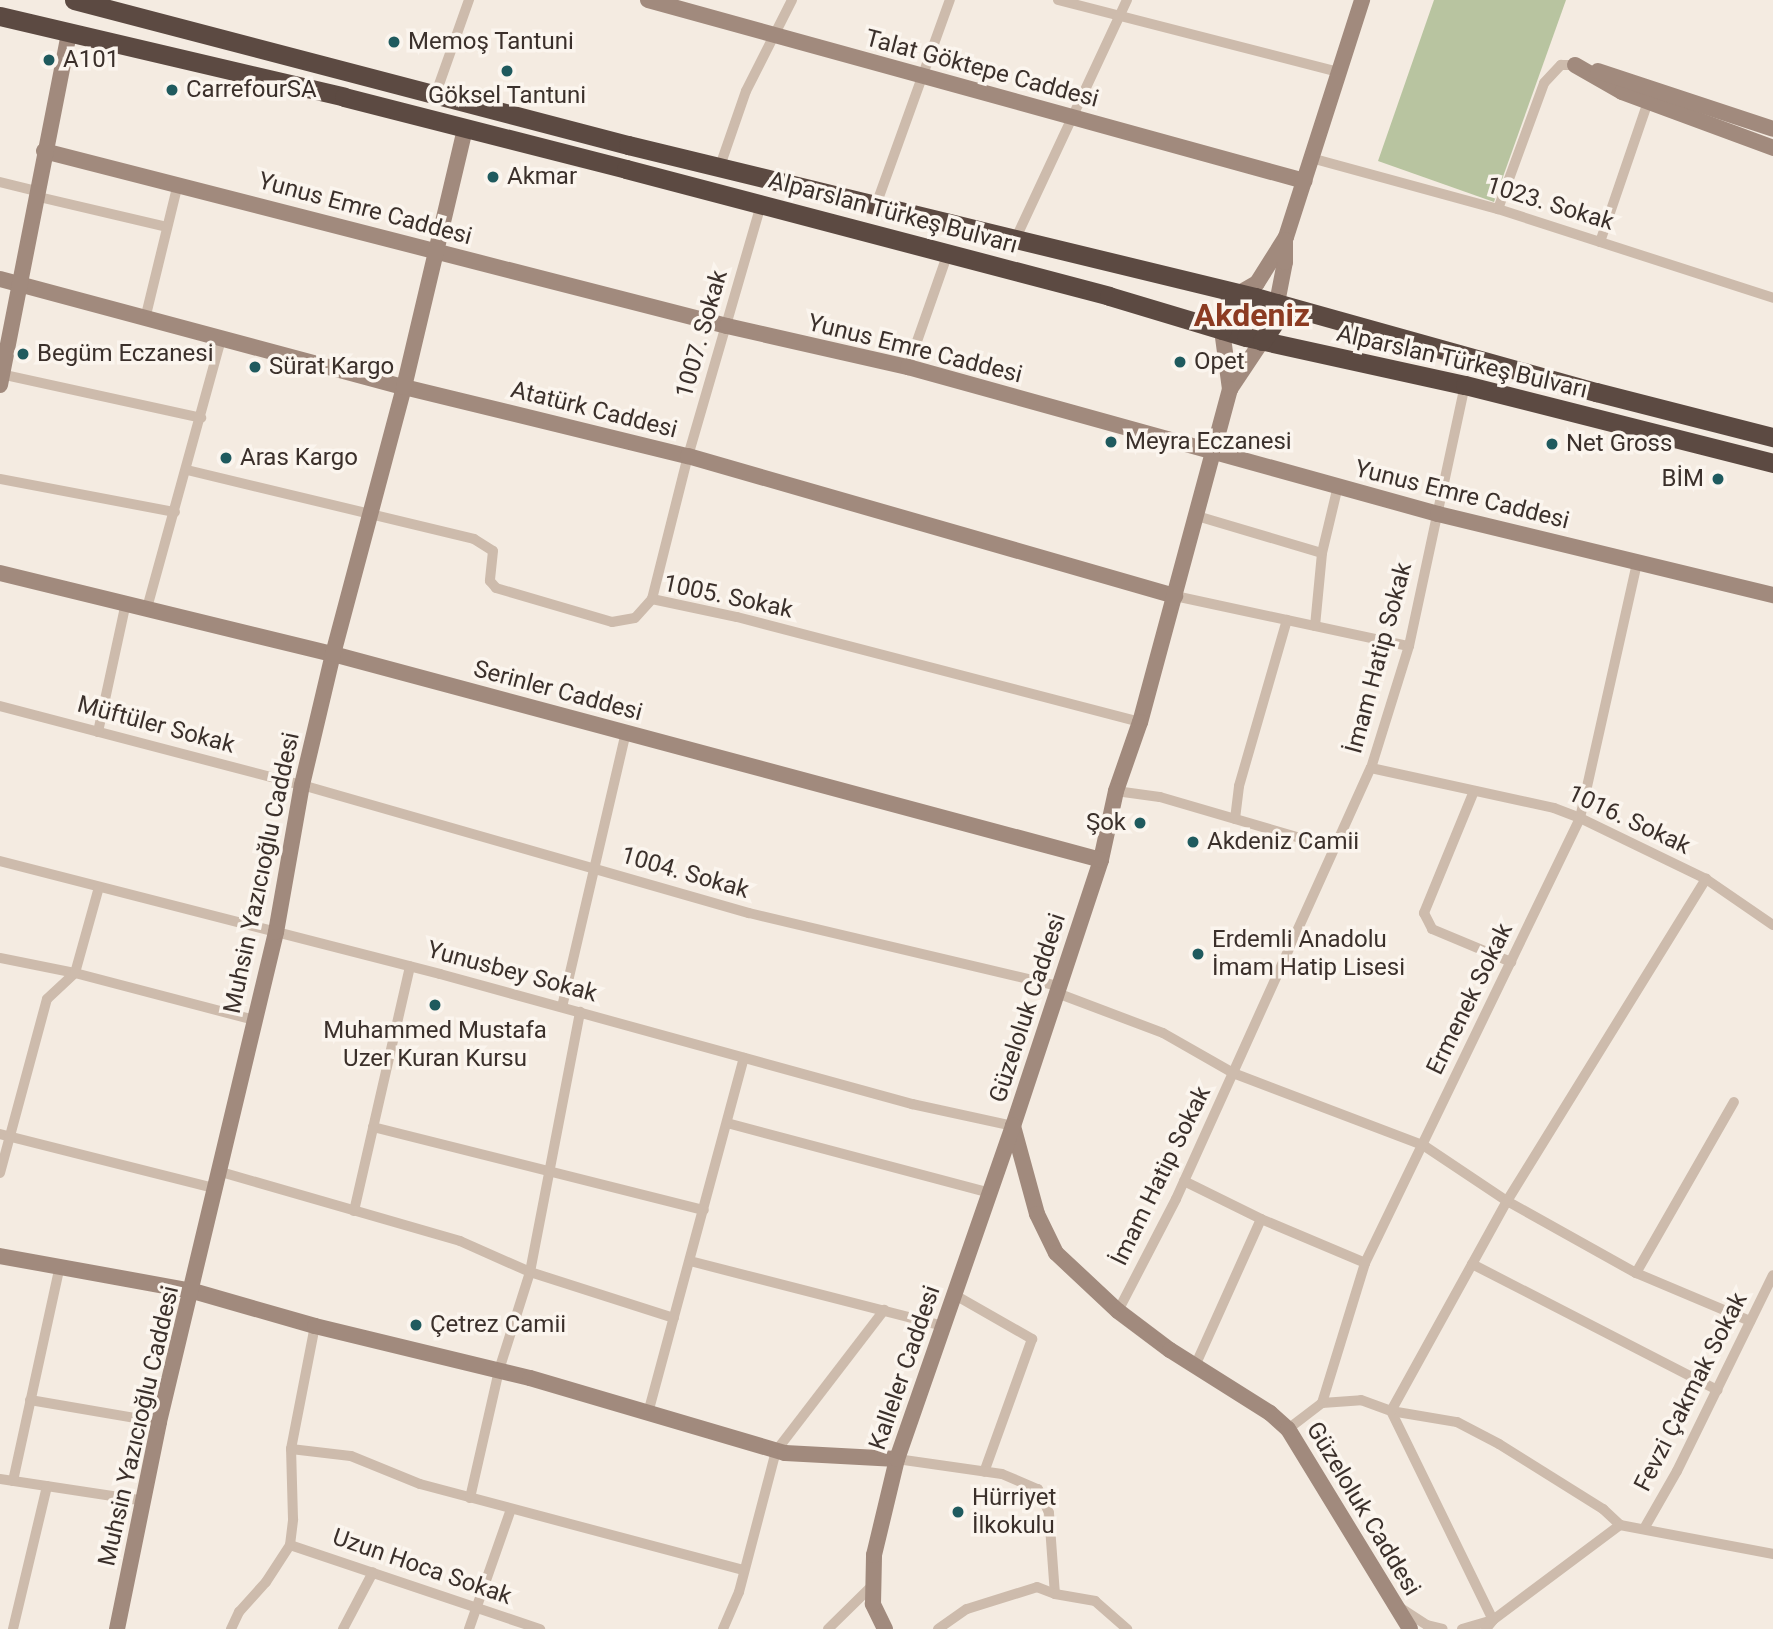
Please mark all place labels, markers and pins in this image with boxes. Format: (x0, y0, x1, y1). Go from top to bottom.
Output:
place label: Memoş Tantuni (408, 28, 574, 56)
marker: Memoş Tantuni (386, 34, 402, 50)
place label: A101 (63, 46, 119, 74)
marker: A101 (41, 52, 57, 68)
marker: Göksel Tantuni (499, 63, 515, 79)
place label: CarrefourSA (186, 76, 317, 104)
marker: CarrefourSA (164, 82, 180, 98)
place label: Göksel Tantuni (428, 82, 586, 110)
place label: Akmar (507, 163, 577, 191)
marker: Akmar (485, 169, 501, 185)
place label: Begüm Eczanesi (37, 340, 214, 368)
marker: Begüm Eczanesi (15, 346, 31, 362)
place label: Opet (1194, 348, 1245, 376)
place label: Sürat Kargo (269, 353, 394, 381)
marker: Opet (1172, 354, 1188, 370)
marker: Sürat Kargo (247, 359, 263, 375)
place label: Meyra Eczanesi (1125, 428, 1292, 456)
place label: Net Gross (1566, 430, 1672, 458)
marker: Meyra Eczanesi (1103, 434, 1119, 450)
marker: Net Gross (1544, 436, 1560, 452)
place label: Aras Kargo (240, 444, 358, 472)
marker: Aras Kargo (218, 450, 234, 466)
place label: BİM (1662, 465, 1704, 493)
marker: BİM (1710, 471, 1726, 487)
place label: Şok (1086, 809, 1126, 837)
marker: Şok (1132, 815, 1148, 831)
place label: Akdeniz Camii (1207, 828, 1359, 856)
marker: Akdeniz Camii (1185, 834, 1201, 850)
place label: Erdemli Anadolu İmam Hatip Lisesi (1212, 926, 1405, 982)
marker: Erdemli Anadolu İmam Hatip Lisesi (1190, 946, 1206, 962)
marker: Muhammed Mustafa Uzer Kuran Kursu (427, 997, 443, 1013)
place label: Muhammed Mustafa Uzer Kuran Kursu (323, 1017, 547, 1073)
place label: Çetrez Camii (430, 1311, 566, 1339)
marker: Çetrez Camii (408, 1317, 424, 1333)
place label: Hürriyet İlkokulu (972, 1484, 1056, 1540)
marker: Hürriyet İlkokulu (950, 1504, 966, 1520)

